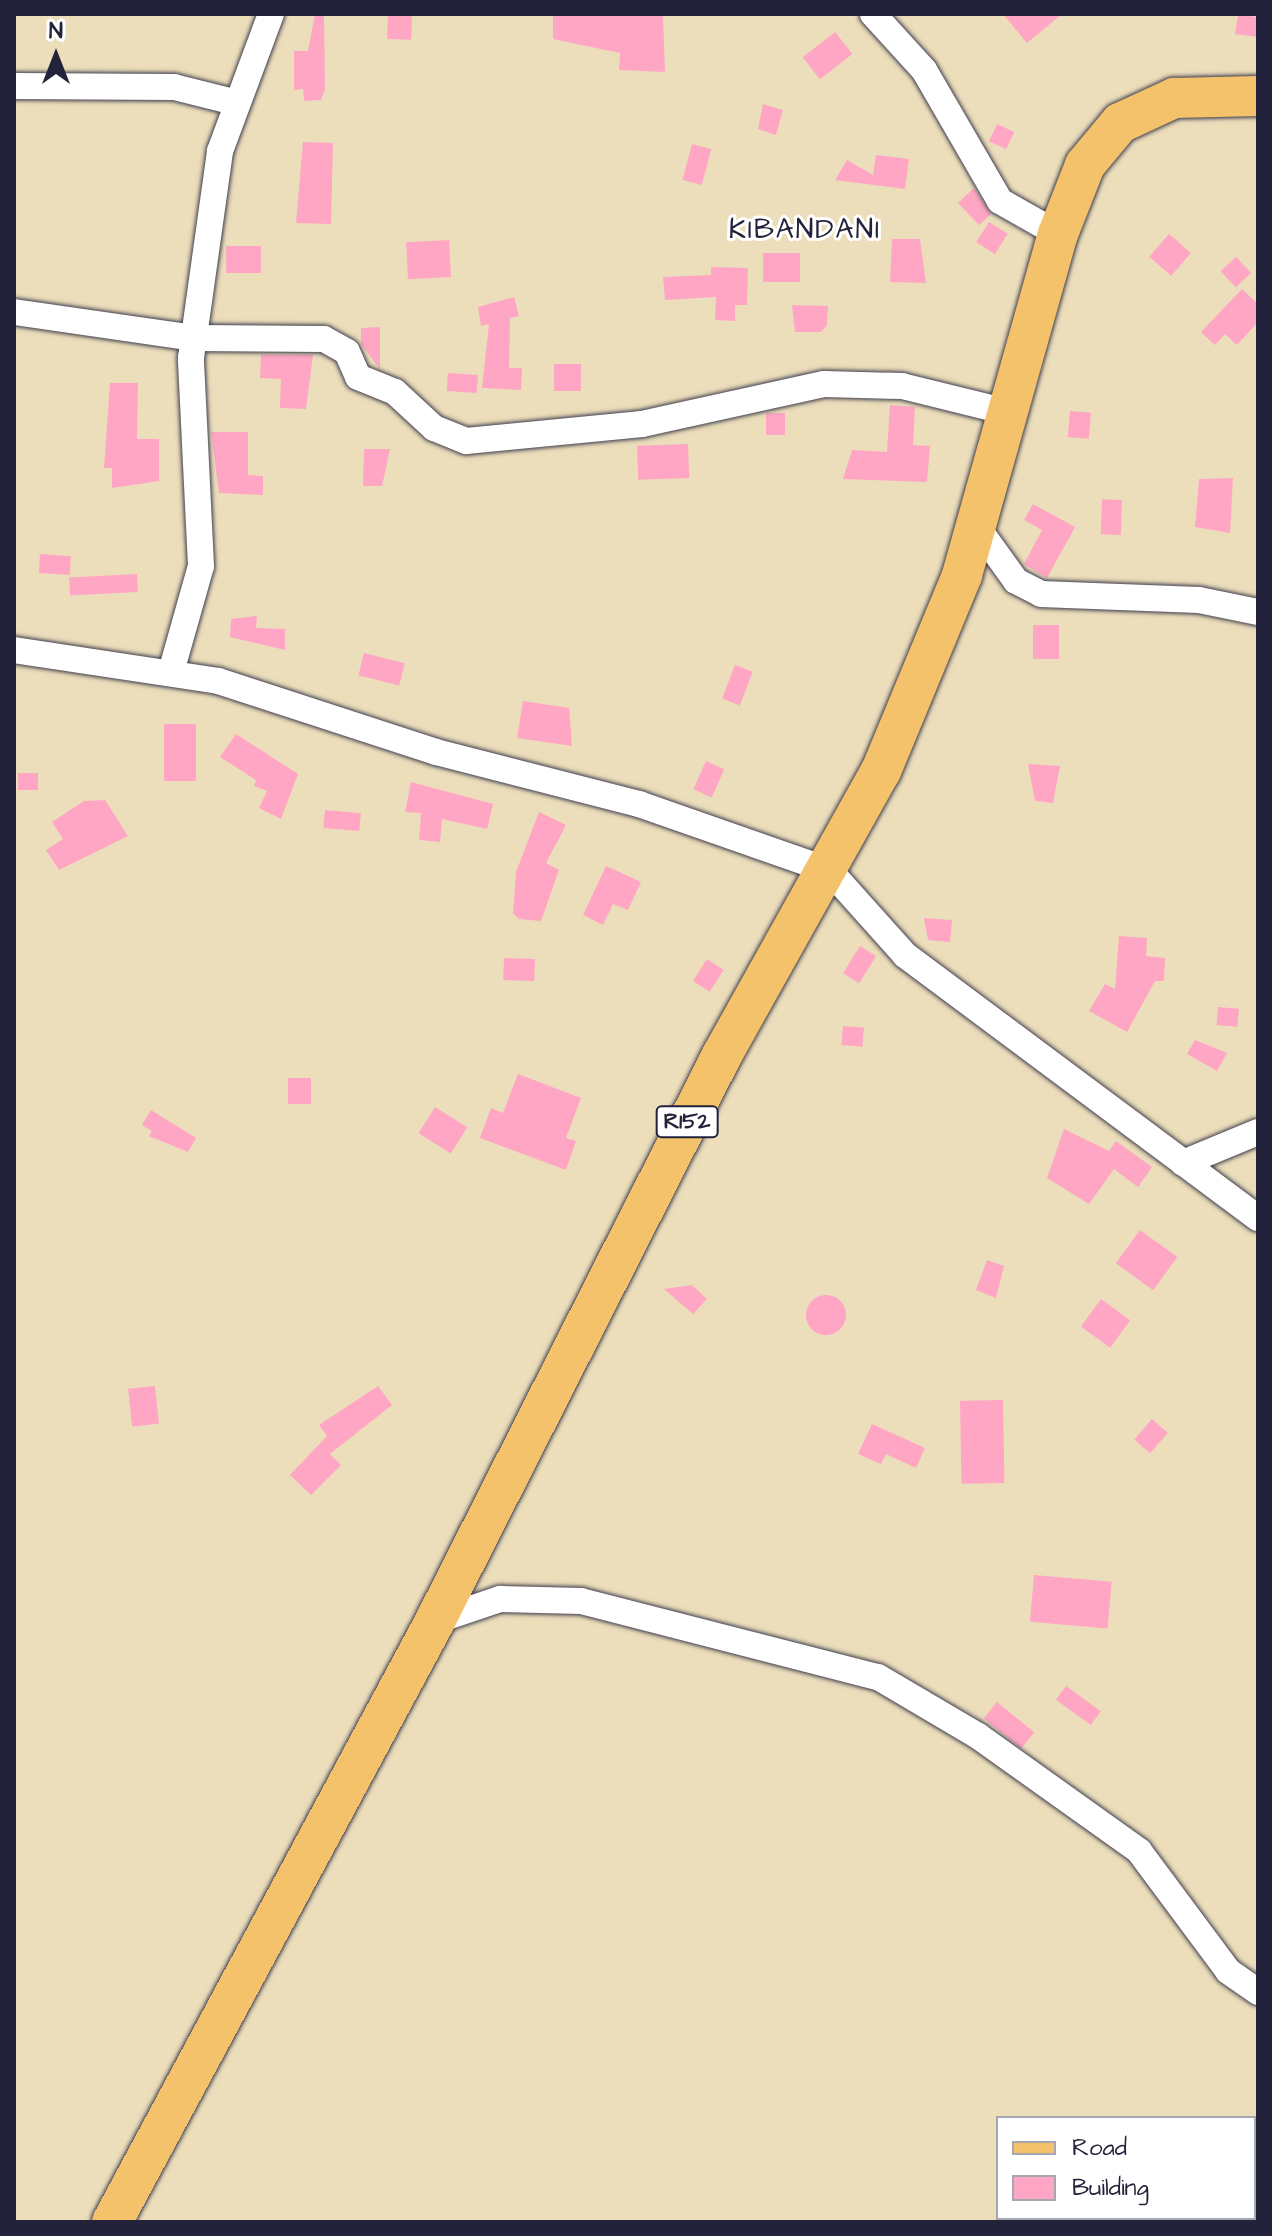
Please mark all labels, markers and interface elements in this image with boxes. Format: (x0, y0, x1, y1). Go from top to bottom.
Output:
north arrow (16, 16, 96, 96)
text: N (49, 16, 63, 47)
district label: KIBANDANI (729, 213, 881, 247)
road number: R152 (655, 1104, 719, 1140)
legend (996, 2116, 1256, 2220)
text: Road (1072, 2131, 1127, 2165)
text: Building (1072, 2171, 1149, 2205)

